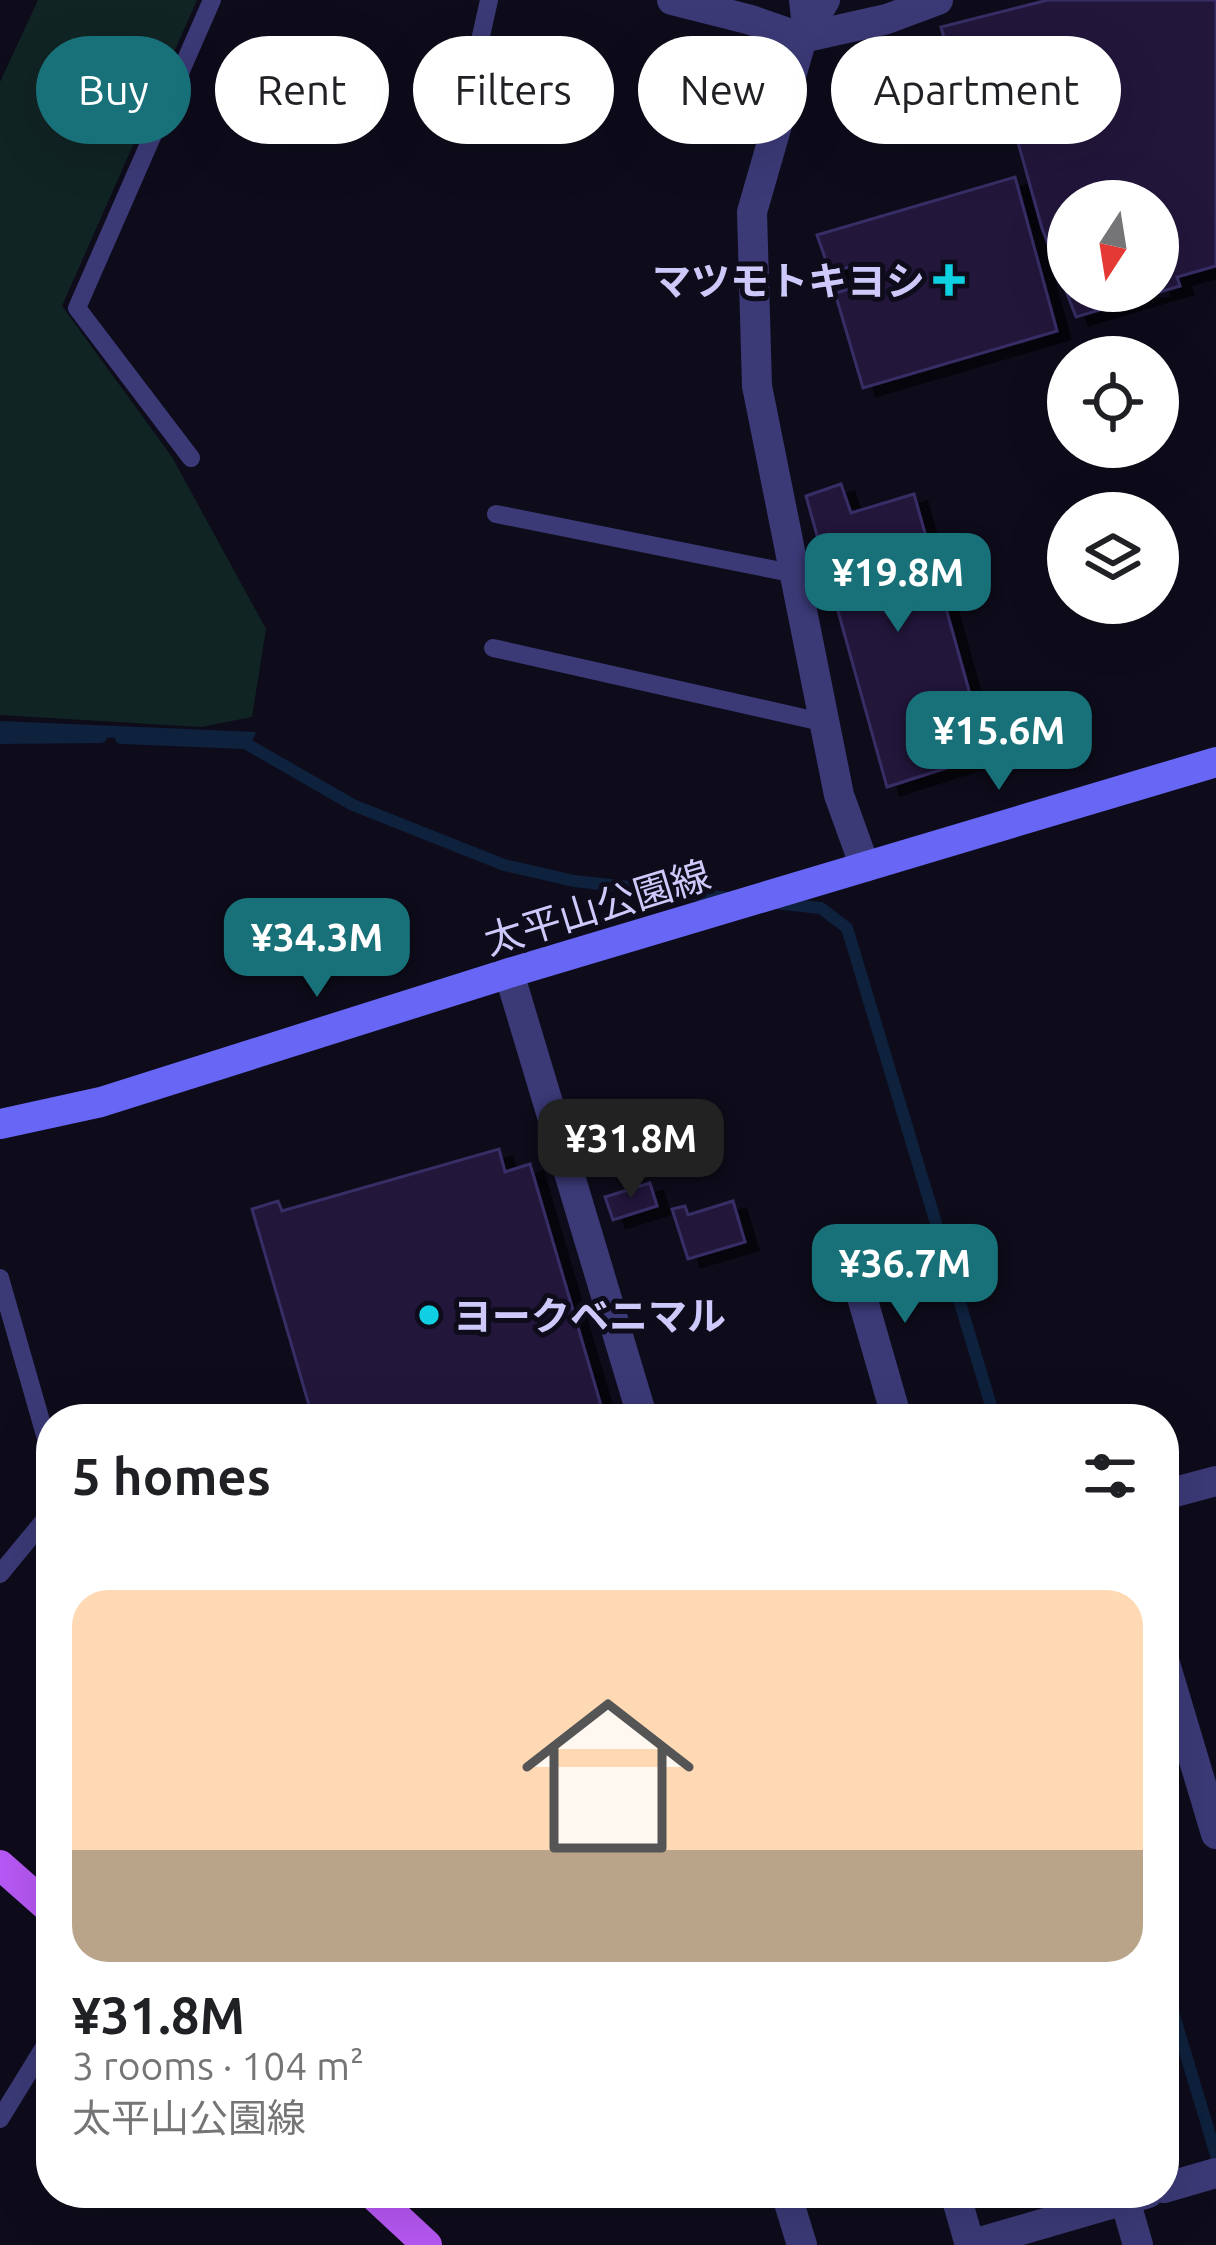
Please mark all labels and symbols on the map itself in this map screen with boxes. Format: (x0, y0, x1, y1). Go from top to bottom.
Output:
north arrow (1047, 180, 1179, 312)
place label: マツモトキヨシ (652, 259, 925, 302)
marker: マツモトキヨシ (936, 267, 962, 293)
pin: ¥19.8M (800, 533, 996, 635)
pin: ¥15.6M (901, 691, 1097, 793)
street label: 太平山公園線 (479, 852, 715, 962)
pin: ¥34.3M (219, 898, 415, 1000)
pin: ¥31.8M (533, 1099, 729, 1201)
pin: ¥36.7M (807, 1224, 1003, 1326)
place label: ヨークベニマル (453, 1294, 726, 1337)
marker: ヨークベニマル (416, 1302, 442, 1328)

